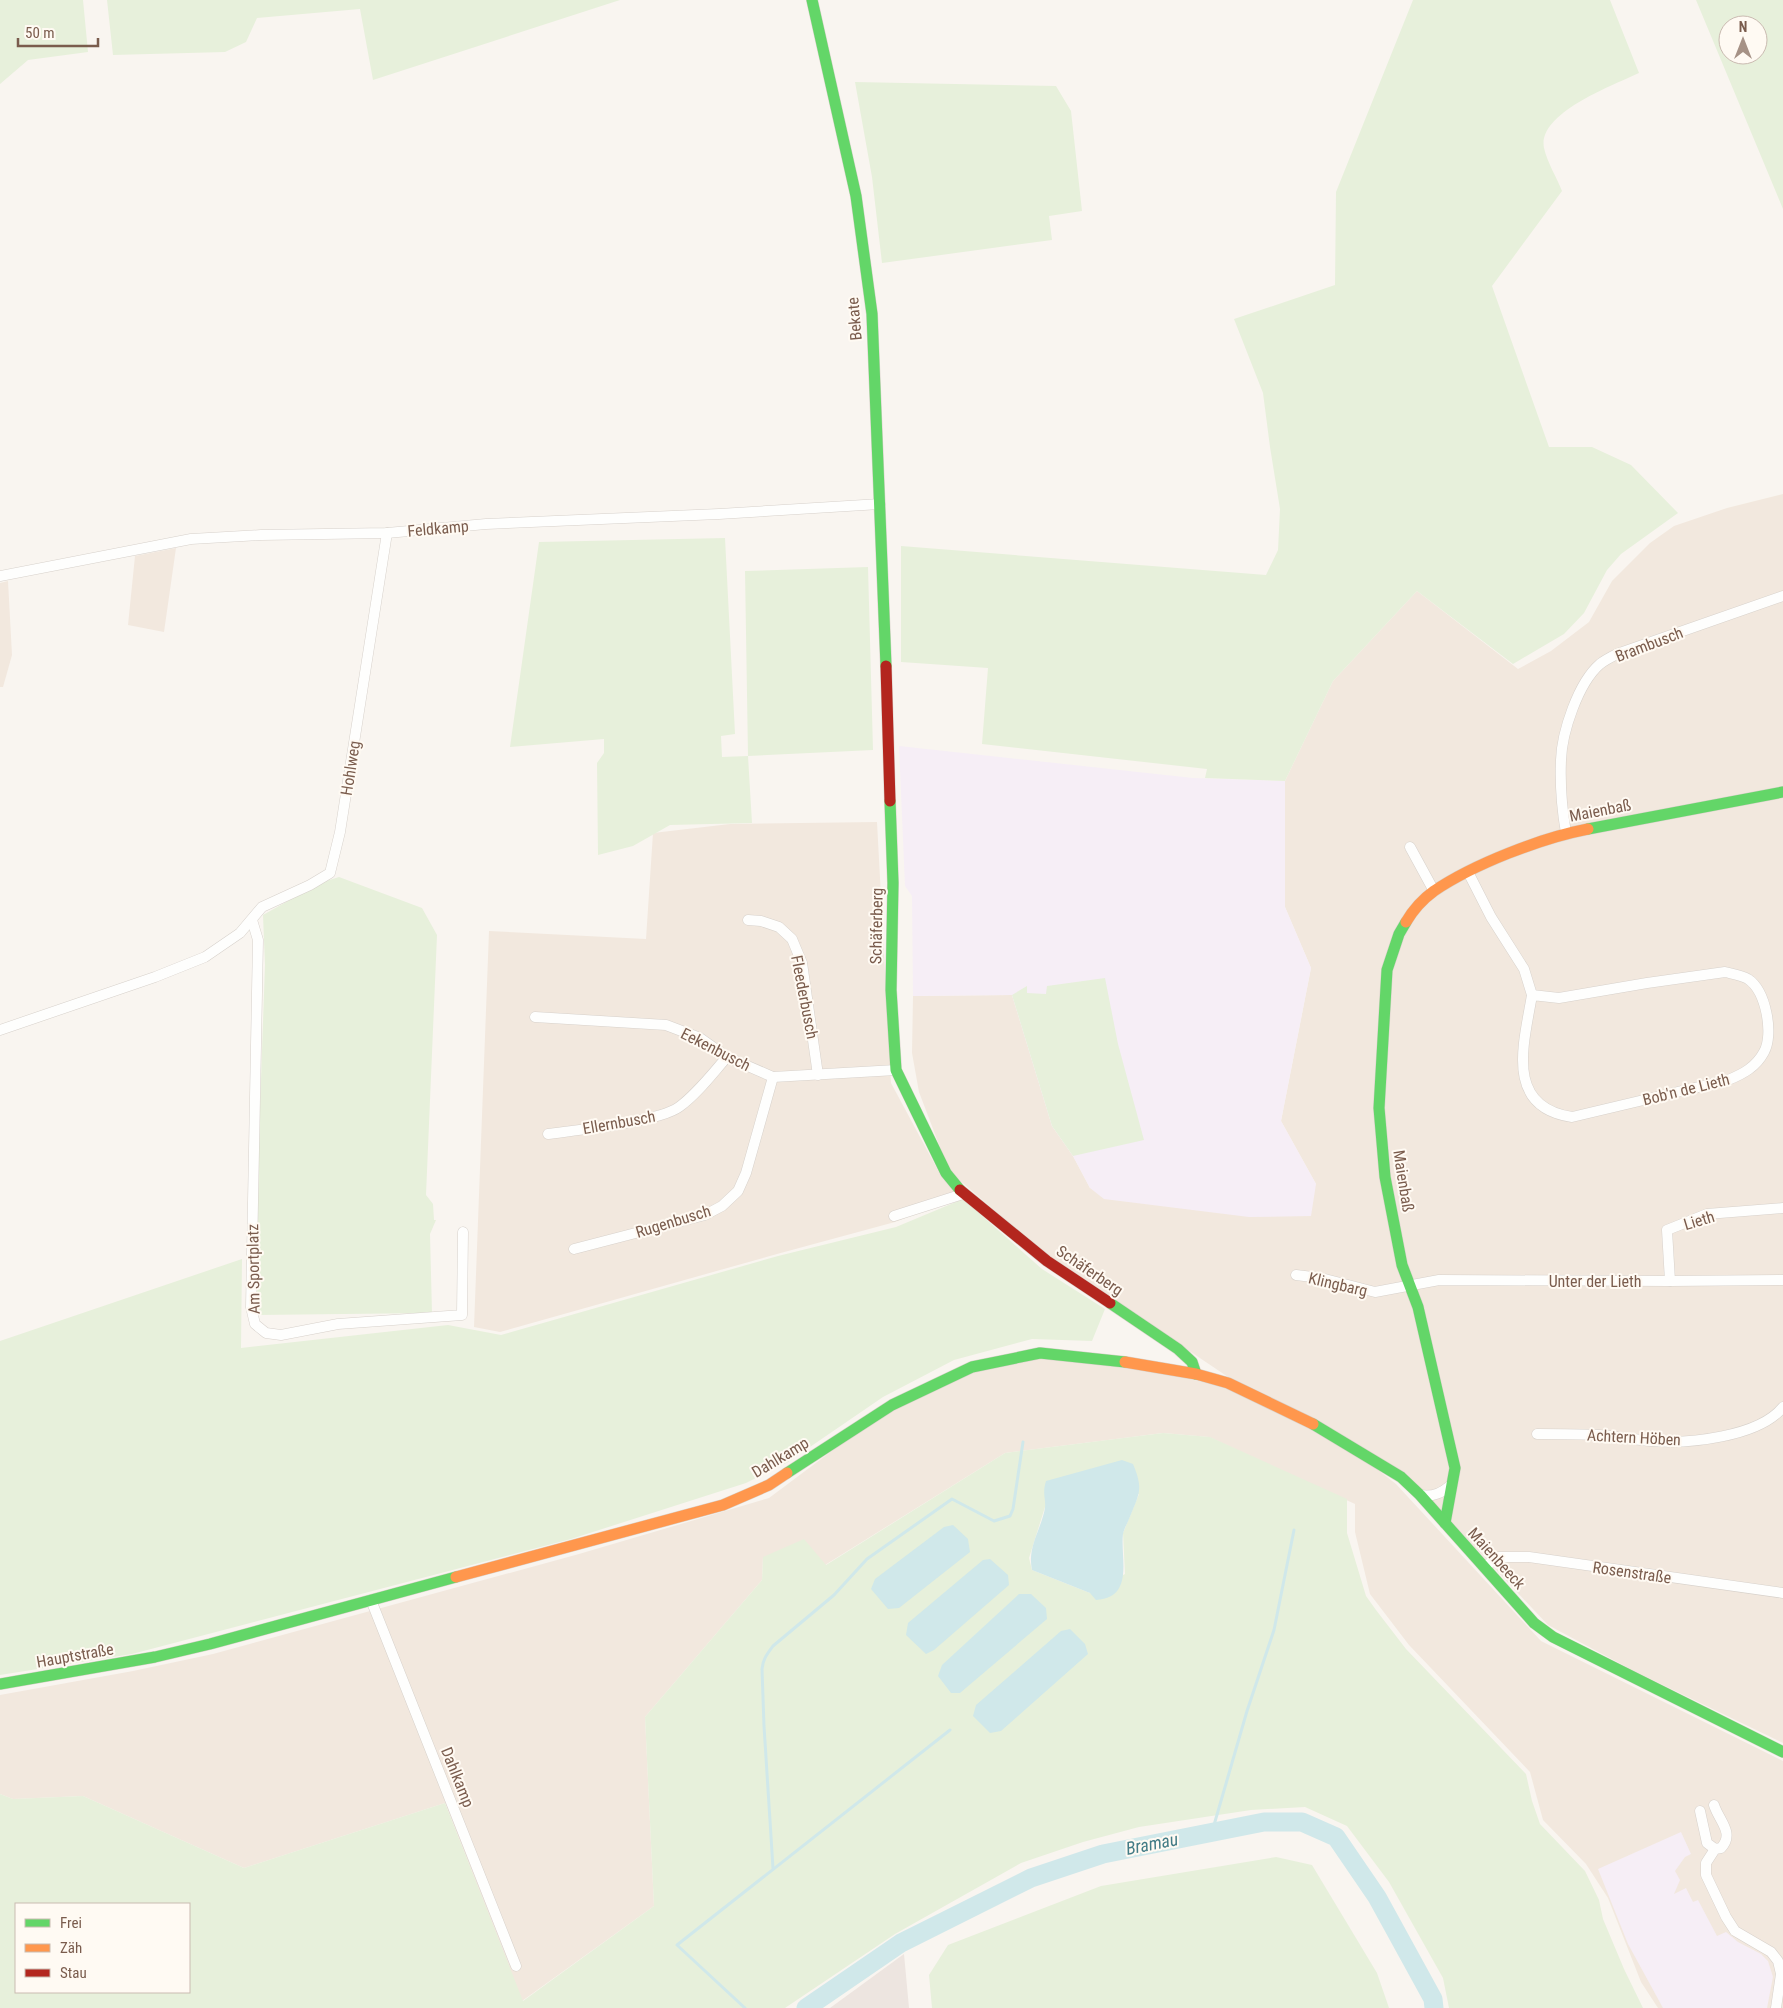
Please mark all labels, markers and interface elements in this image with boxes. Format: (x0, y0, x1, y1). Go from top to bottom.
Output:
scale bar (18, 15, 98, 47)
north arrow (1718, 15, 1768, 65)
text: N (1739, 19, 1747, 35)
text: 50 m (25, 24, 55, 42)
street label: Bekate (843, 297, 866, 341)
street label: Feldkamp (407, 516, 470, 541)
street label: Brambusch (1613, 623, 1686, 666)
street label: Hohlweg (337, 739, 364, 797)
street label: Maienbaß (1568, 795, 1633, 826)
street label: Schäferberg (866, 888, 887, 964)
street label: Fleederbusch (787, 954, 822, 1040)
street label: Eekenbusch (678, 1024, 754, 1075)
street label: Bob'n de Lieth (1641, 1070, 1732, 1109)
street label: Ellernbusch (581, 1107, 657, 1138)
street label: Maienbaß (1389, 1149, 1418, 1213)
street label: Rugenbusch (633, 1201, 713, 1242)
street label: Lieth (1681, 1207, 1717, 1234)
street label: Am Sportplatz (243, 1224, 264, 1314)
street label: Schäferberg (1053, 1241, 1127, 1300)
street label: Klingbarg (1307, 1268, 1369, 1300)
street label: Unter der Lieth (1549, 1272, 1641, 1291)
street label: Achtern Höben (1587, 1426, 1681, 1449)
street label: Dahlkamp (748, 1433, 812, 1482)
street label: Maienbeeck (1464, 1524, 1530, 1594)
street label: Rosenstraße (1591, 1558, 1672, 1587)
street label: Hauptstraße (35, 1639, 115, 1672)
street label: Dahlkamp (437, 1744, 478, 1810)
water label: Bramau (1124, 1828, 1180, 1859)
legend (15, 1903, 190, 1993)
text: Frei (60, 1914, 82, 1932)
text: Zäh (60, 1939, 82, 1957)
text: Stau (60, 1964, 87, 1982)

